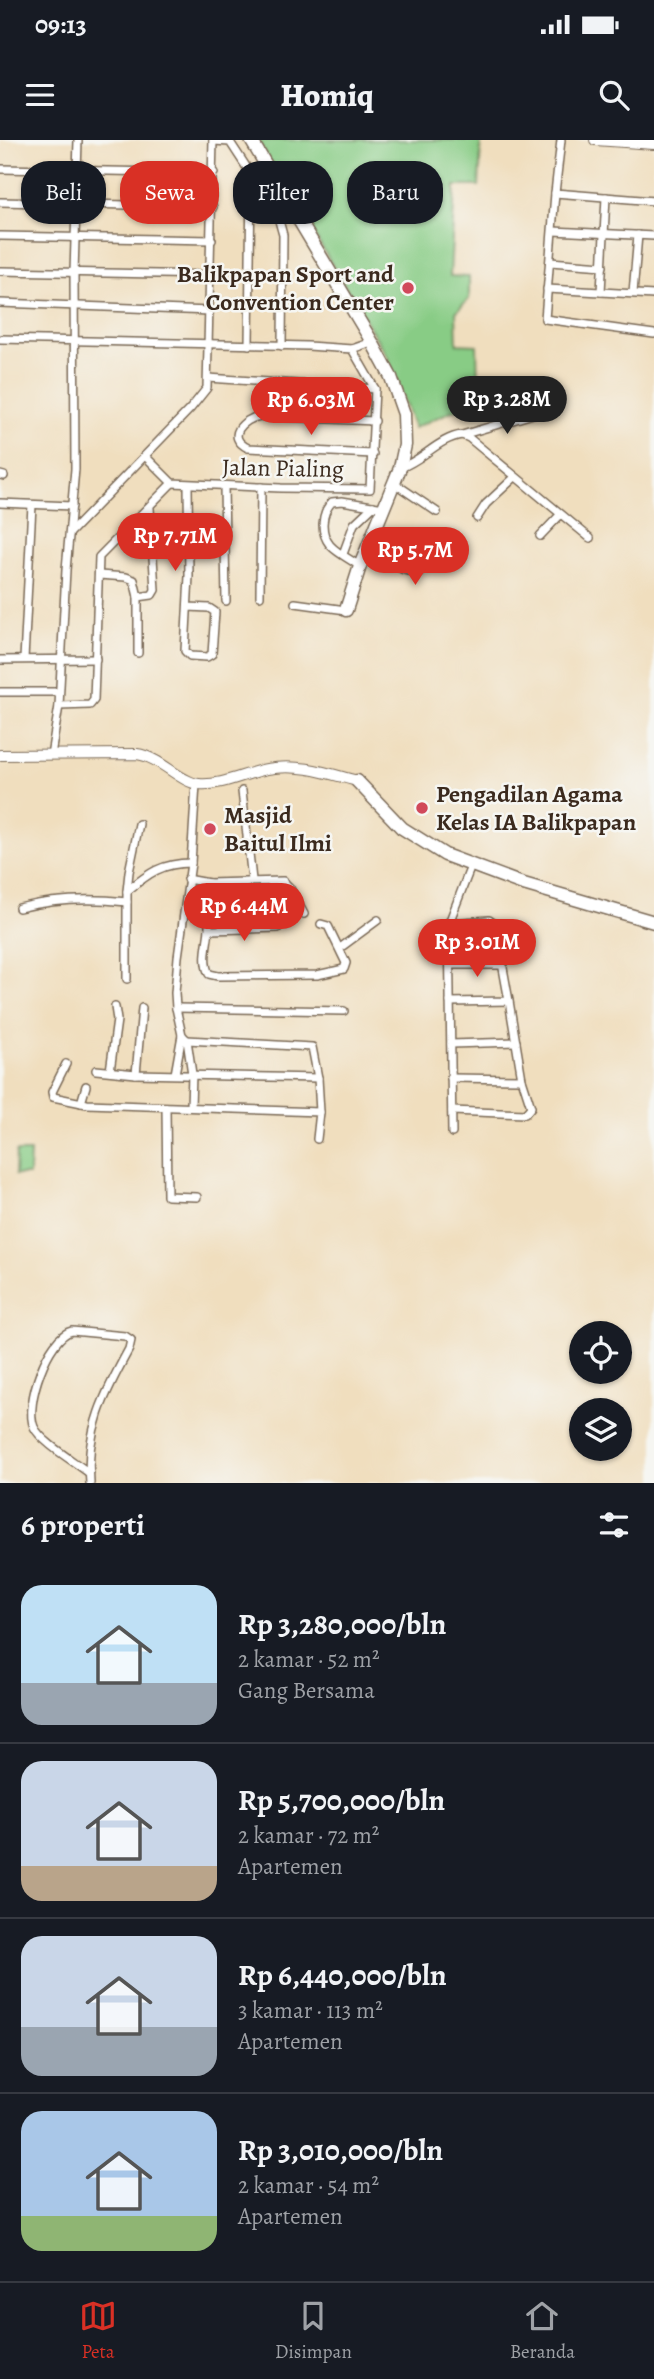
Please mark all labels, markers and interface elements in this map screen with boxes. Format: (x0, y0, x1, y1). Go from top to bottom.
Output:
text: 09:13 (35, 7, 87, 42)
text: Homiq (280, 73, 374, 117)
icon: menu (21, 76, 59, 114)
icon: search (595, 76, 633, 114)
chip: Beli (21, 161, 106, 224)
chip: Sewa (120, 161, 219, 224)
chip: Filter (233, 161, 333, 224)
chip: Baru (347, 161, 443, 224)
place label: Balikpapan Sport and Convention Center (177, 258, 394, 318)
marker: Balikpapan Sport and Convention Center (400, 280, 416, 296)
pin: Rp 3.28M (435, 376, 579, 436)
pin: Rp 6.03M (239, 378, 383, 437)
text: Rp 3.28M (463, 383, 551, 414)
text: Rp 6.03M (267, 384, 355, 415)
street label: Jalan Pialing (222, 451, 344, 485)
pin: Rp 7.71M (103, 514, 247, 573)
text: Rp 7.71M (133, 520, 217, 551)
pin: Rp 5.7M (350, 528, 480, 587)
text: Rp 5.7M (377, 534, 453, 565)
place label: Pengadilan Agama Kelas IA Balikpapan (436, 778, 637, 838)
place label: Masjid Baitul Ilmi (224, 799, 332, 859)
marker: Pengadilan Agama Kelas IA Balikpapan (414, 800, 430, 816)
marker: Masjid Baitul Ilmi (202, 821, 218, 837)
pin: Rp 6.44M (172, 884, 316, 943)
text: Rp 6.44M (200, 890, 288, 921)
pin: Rp 3.01M (405, 920, 549, 979)
text: Rp 3.01M (434, 926, 520, 957)
map controls (569, 1321, 632, 1461)
button: locate (569, 1321, 632, 1384)
button: layers (569, 1398, 632, 1461)
text: 6 properti (21, 1505, 145, 1545)
icon: filters (595, 1506, 633, 1544)
text: Rp 3,280,000/bln (238, 1604, 446, 1644)
icon: home (77, 1613, 161, 1697)
text: 2 kamar · 52 m² (238, 1644, 380, 1675)
text: Gang Bersama (238, 1675, 375, 1706)
text: Rp 5,700,000/bln (238, 1780, 445, 1820)
icon: home (77, 1789, 161, 1873)
text: 2 kamar · 72 m² (238, 1820, 379, 1851)
text: Apartemen (238, 1851, 343, 1882)
text: Rp 6,440,000/bln (238, 1955, 447, 1995)
icon: home (77, 1964, 161, 2048)
text: 3 kamar · 113 m² (238, 1995, 383, 2026)
text: Apartemen (238, 2026, 343, 2057)
text: Rp 3,010,000/bln (238, 2130, 443, 2170)
icon: home (77, 2139, 161, 2223)
text: 2 kamar · 54 m² (238, 2170, 379, 2201)
text: Apartemen (238, 2201, 343, 2232)
tab: Peta (79, 2297, 117, 2365)
tab: Disimpan (275, 2297, 352, 2365)
tab: Beranda (510, 2297, 575, 2365)

